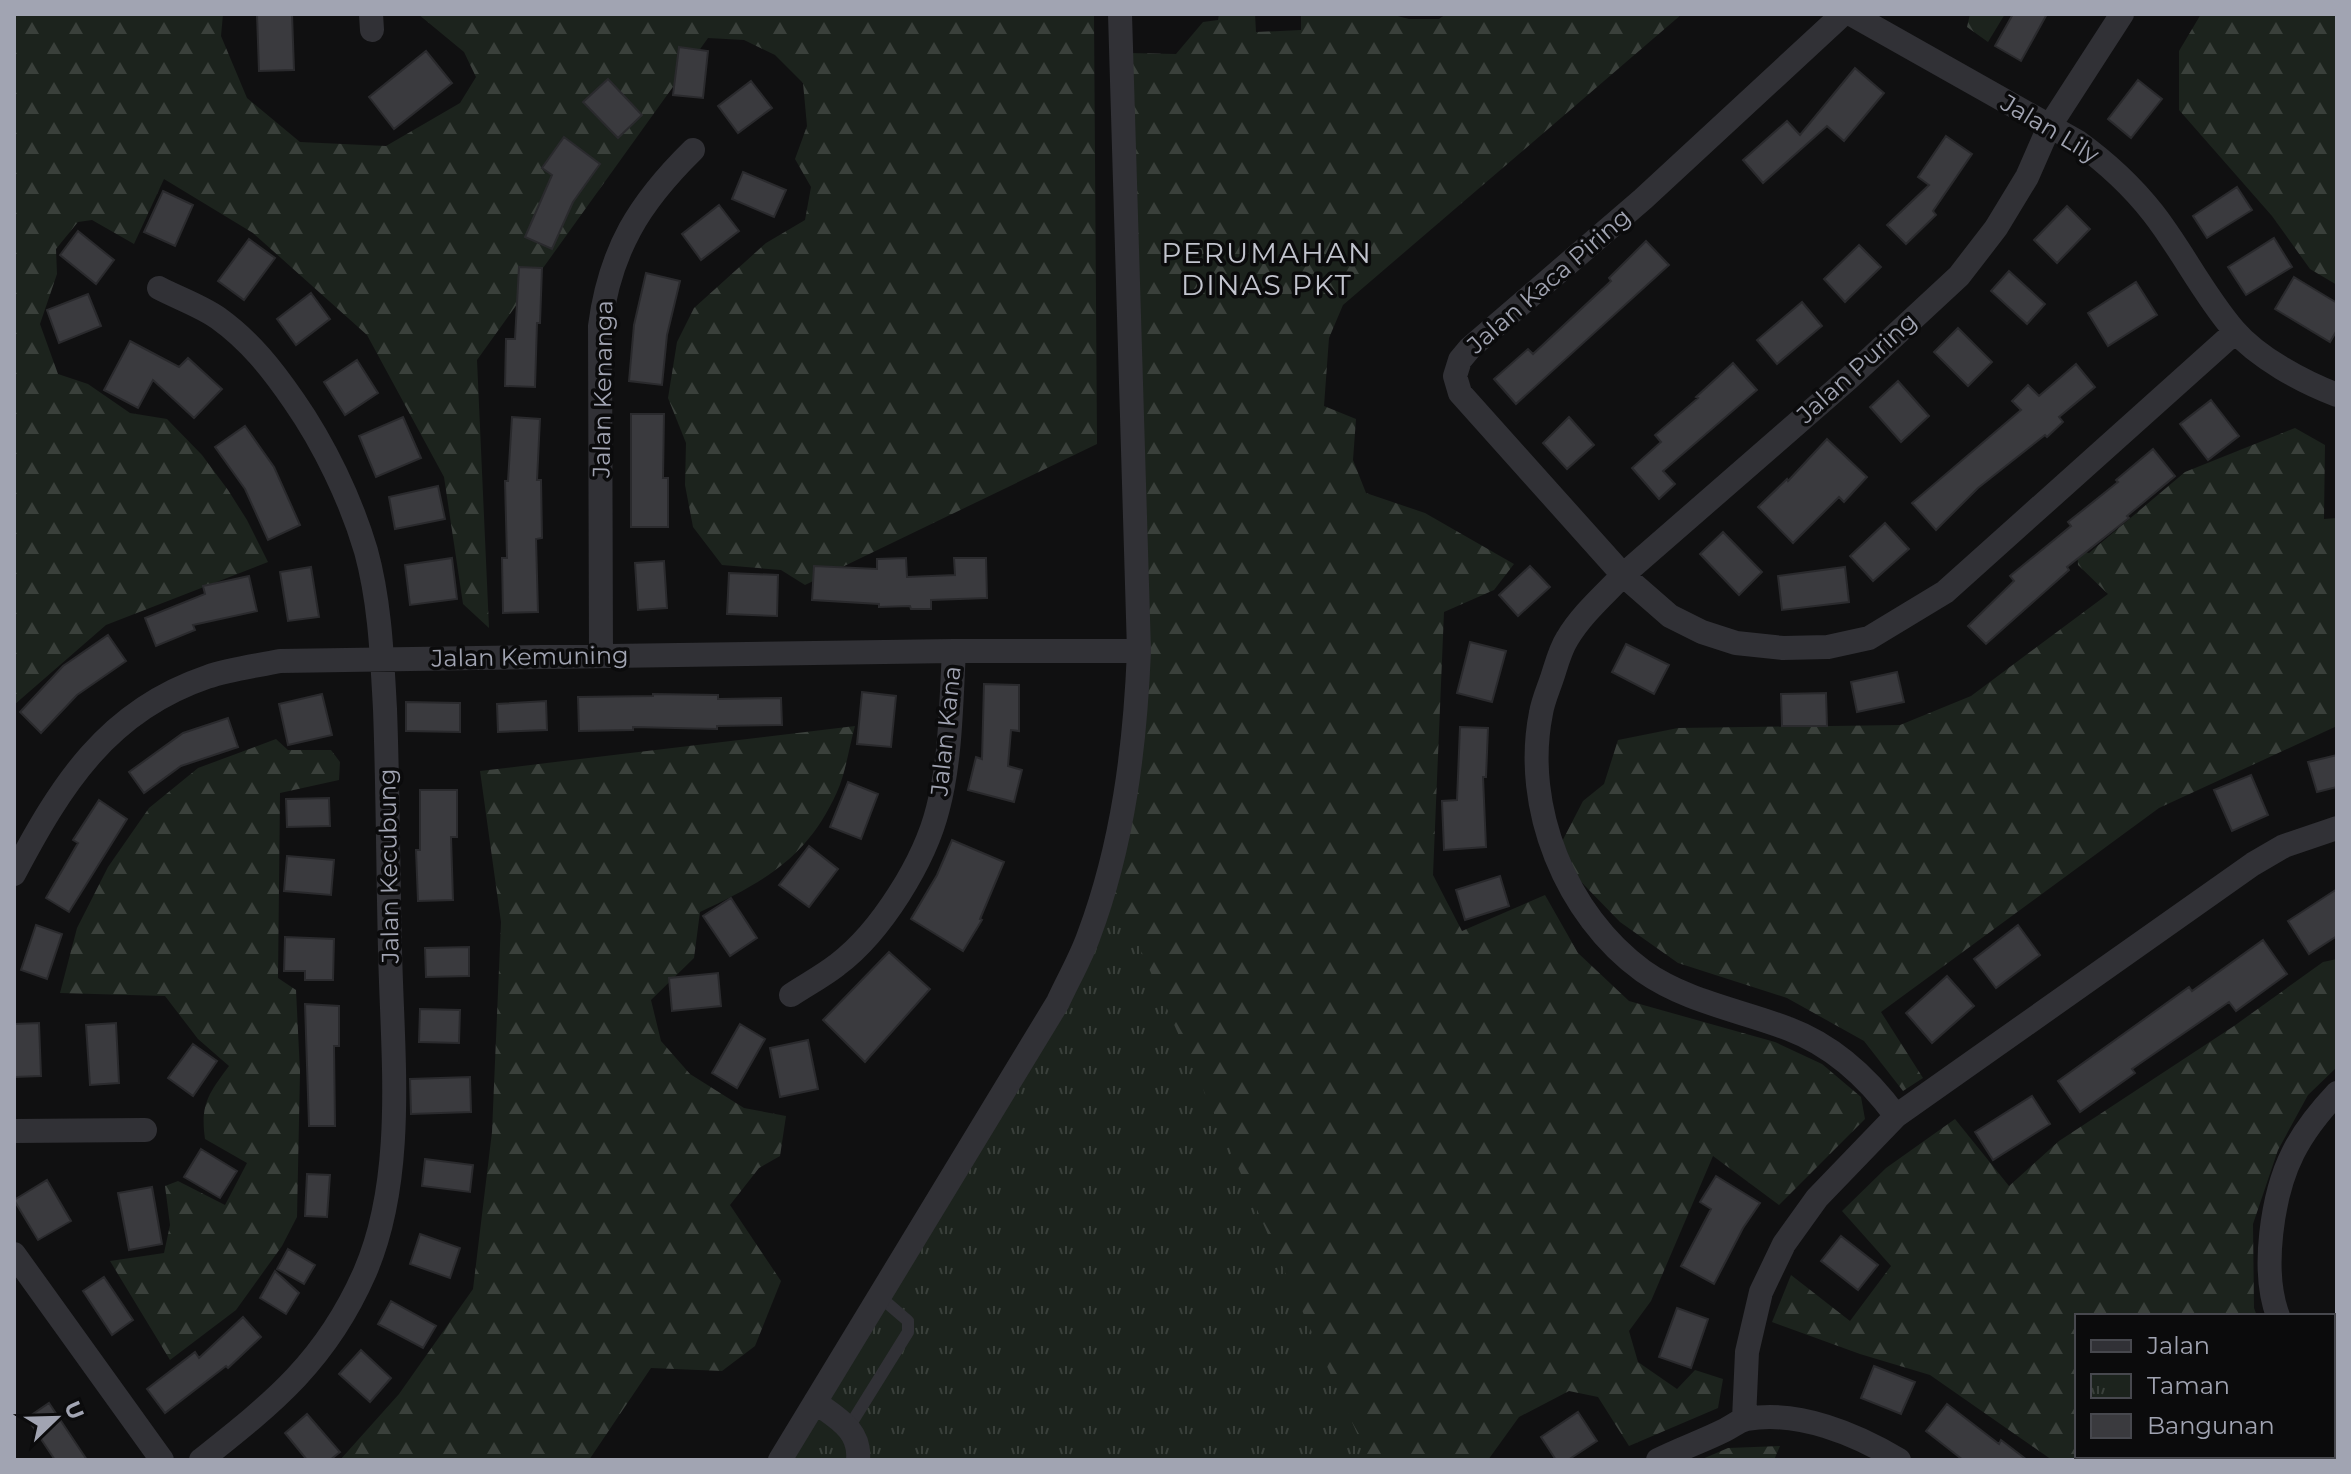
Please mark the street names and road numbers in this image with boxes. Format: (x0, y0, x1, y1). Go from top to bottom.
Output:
street label: Jalan Lily (1995, 87, 2105, 169)
street label: Jalan Kaca Piring (1461, 202, 1636, 360)
street label: Jalan Kenanga (586, 300, 619, 479)
street label: Jalan Puring (1790, 306, 1923, 430)
street label: Jalan Kemuning (430, 640, 629, 673)
street label: Jalan Kana (924, 664, 967, 798)
street label: Jalan Kecubung (372, 768, 405, 965)

